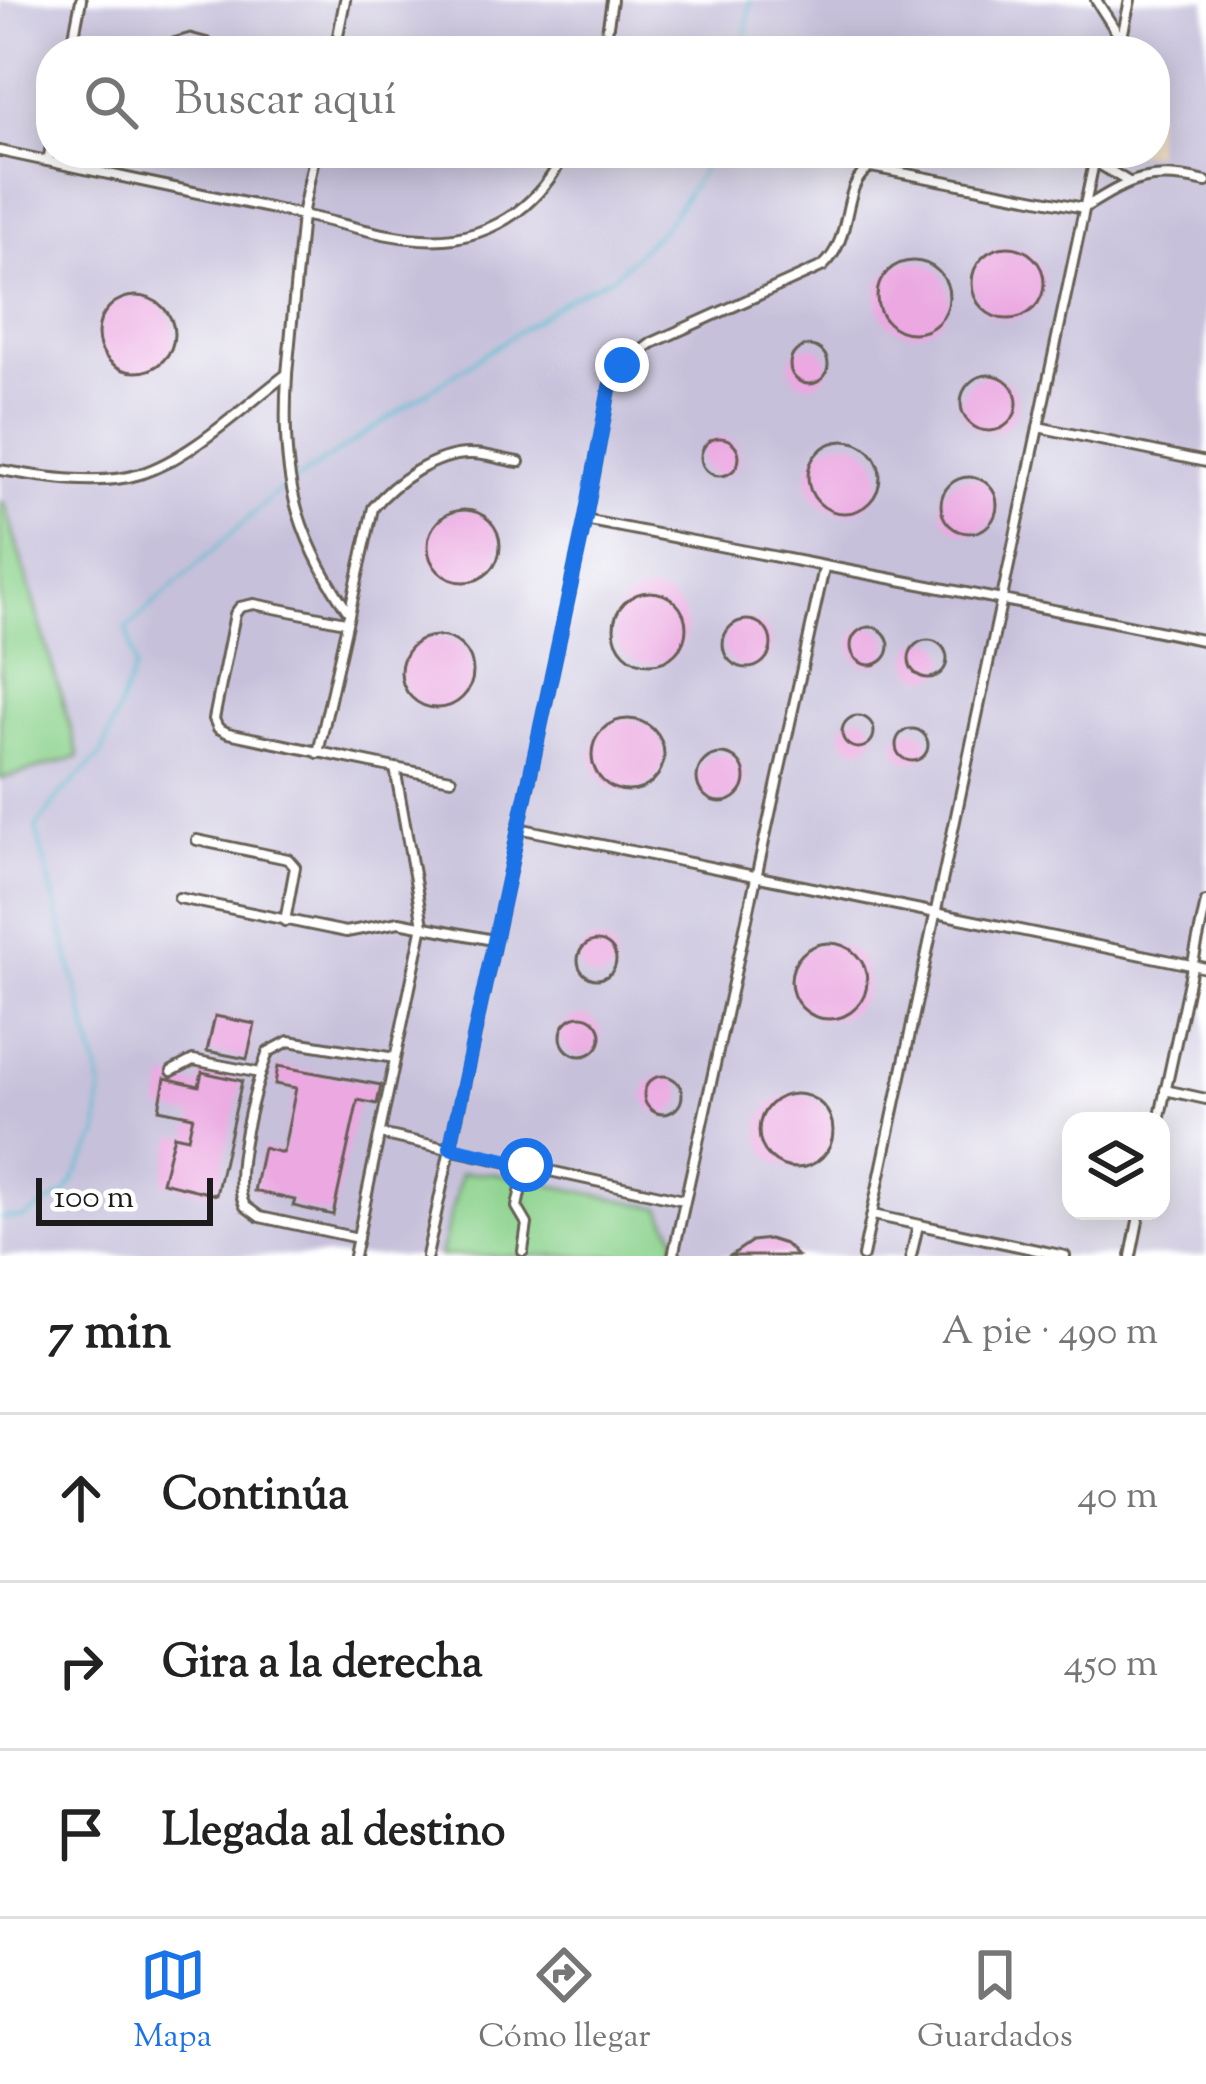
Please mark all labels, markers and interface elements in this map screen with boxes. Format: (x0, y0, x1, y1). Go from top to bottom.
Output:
search box (36, 36, 1170, 168)
icon: search (78, 69, 144, 135)
text: Buscar aquí (174, 70, 396, 135)
route end (595, 338, 649, 392)
map controls (1062, 1112, 1170, 1220)
button: layers (1062, 1112, 1170, 1220)
route start (499, 1138, 553, 1192)
scale bar (36, 1172, 213, 1225)
text: 100 m (54, 1175, 134, 1223)
text: 7 min (48, 1298, 171, 1371)
text: A pie · 490 m (941, 1306, 1158, 1362)
icon: ahead (48, 1465, 114, 1531)
text: Continúa (162, 1465, 349, 1530)
text: 40 m (1078, 1470, 1158, 1526)
icon: right (48, 1633, 114, 1699)
text: Gira a la derecha (162, 1633, 483, 1698)
text: 450 m (1064, 1638, 1158, 1694)
icon: arrive (48, 1801, 114, 1867)
text: Llegada al destino (162, 1801, 506, 1866)
tab: Mapa (133, 1942, 212, 2062)
tab: Cómo llegar (478, 1942, 651, 2062)
tab: Guardados (917, 1942, 1073, 2062)

